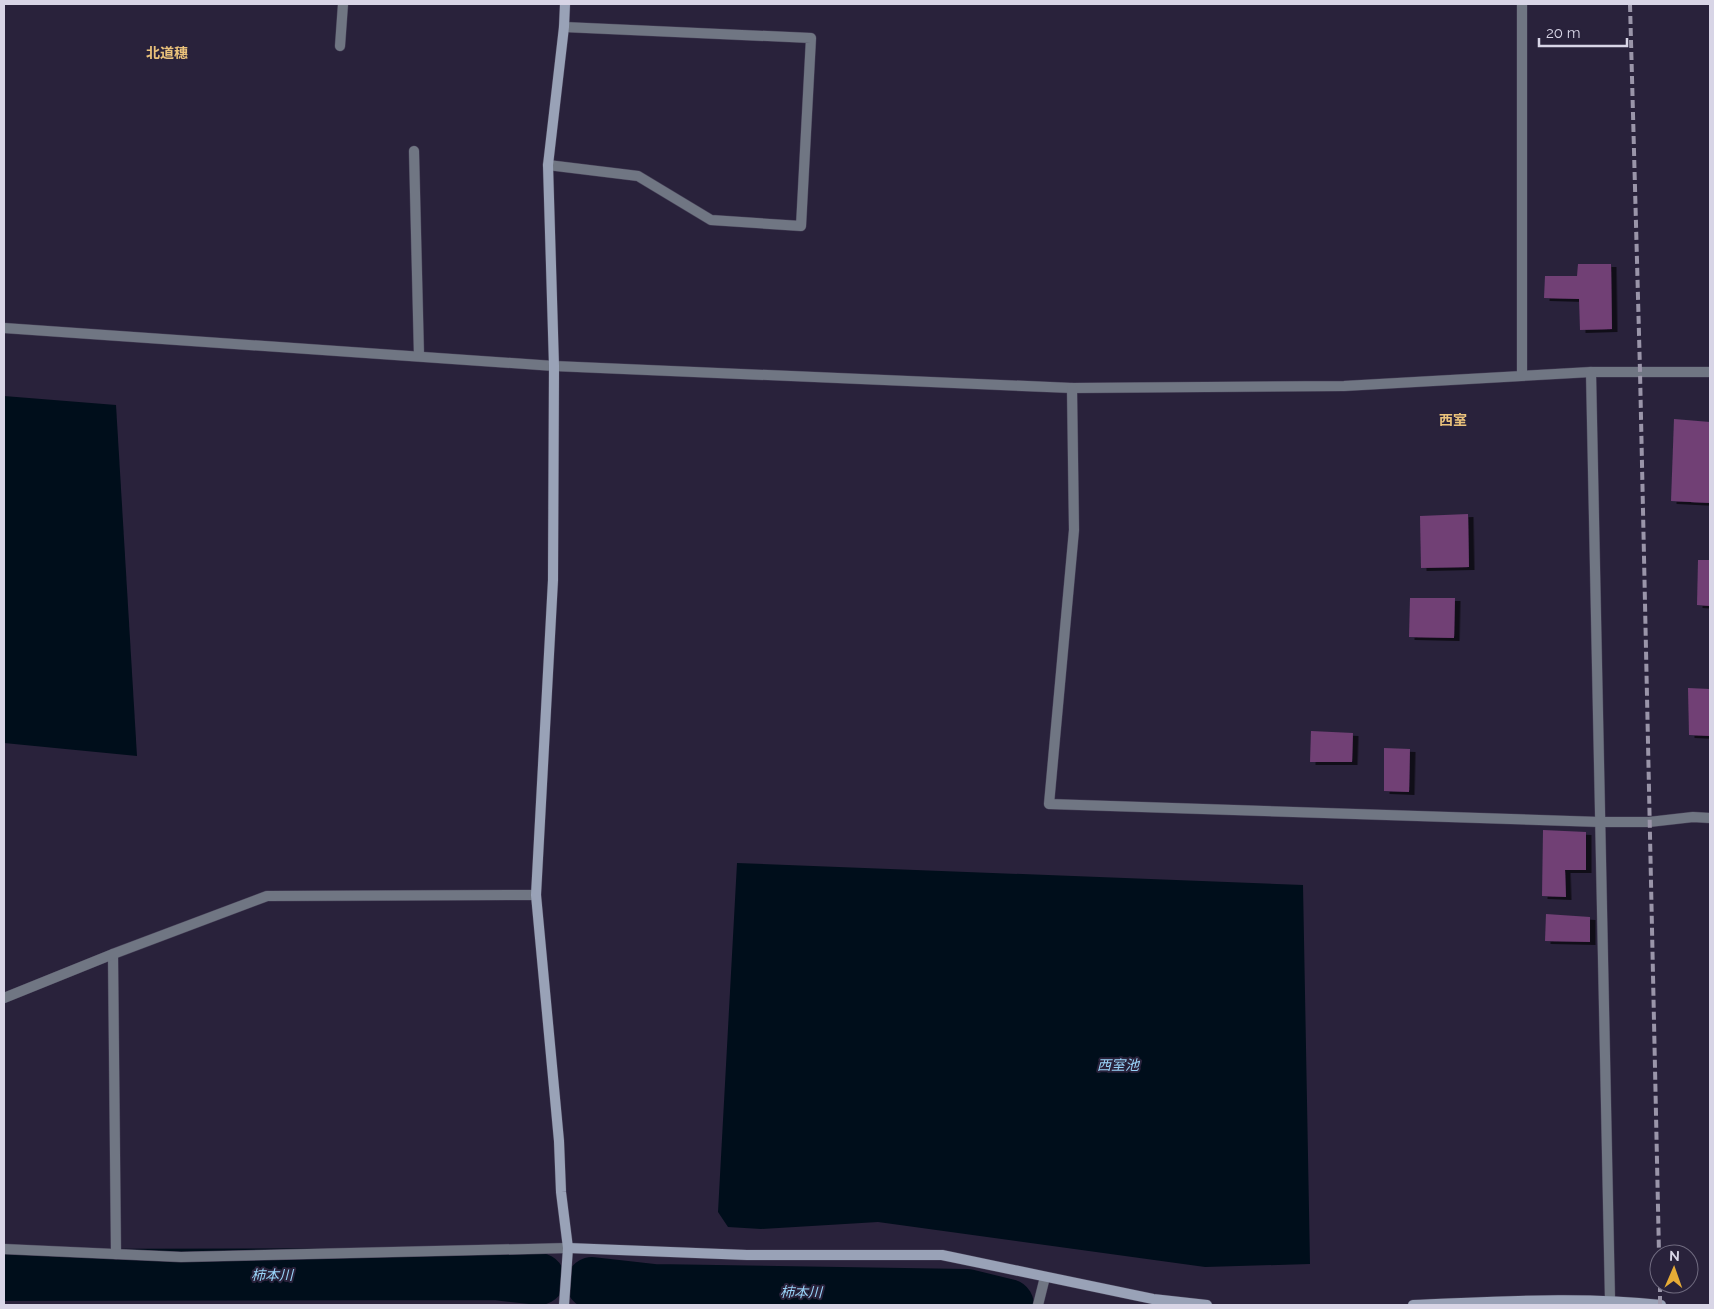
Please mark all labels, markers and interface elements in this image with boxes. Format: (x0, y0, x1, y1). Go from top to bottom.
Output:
scale bar (1539, 15, 1626, 47)
text: 20 m (1546, 24, 1581, 42)
district label: 北道穗 (146, 45, 188, 61)
district label: 西室 (1439, 412, 1467, 428)
water label: 西室池 (1097, 1057, 1141, 1073)
north arrow (1649, 1244, 1699, 1294)
text: N (1669, 1248, 1680, 1264)
water label: 柿本川 (251, 1267, 295, 1283)
water label: 柿本川 (780, 1284, 824, 1300)

